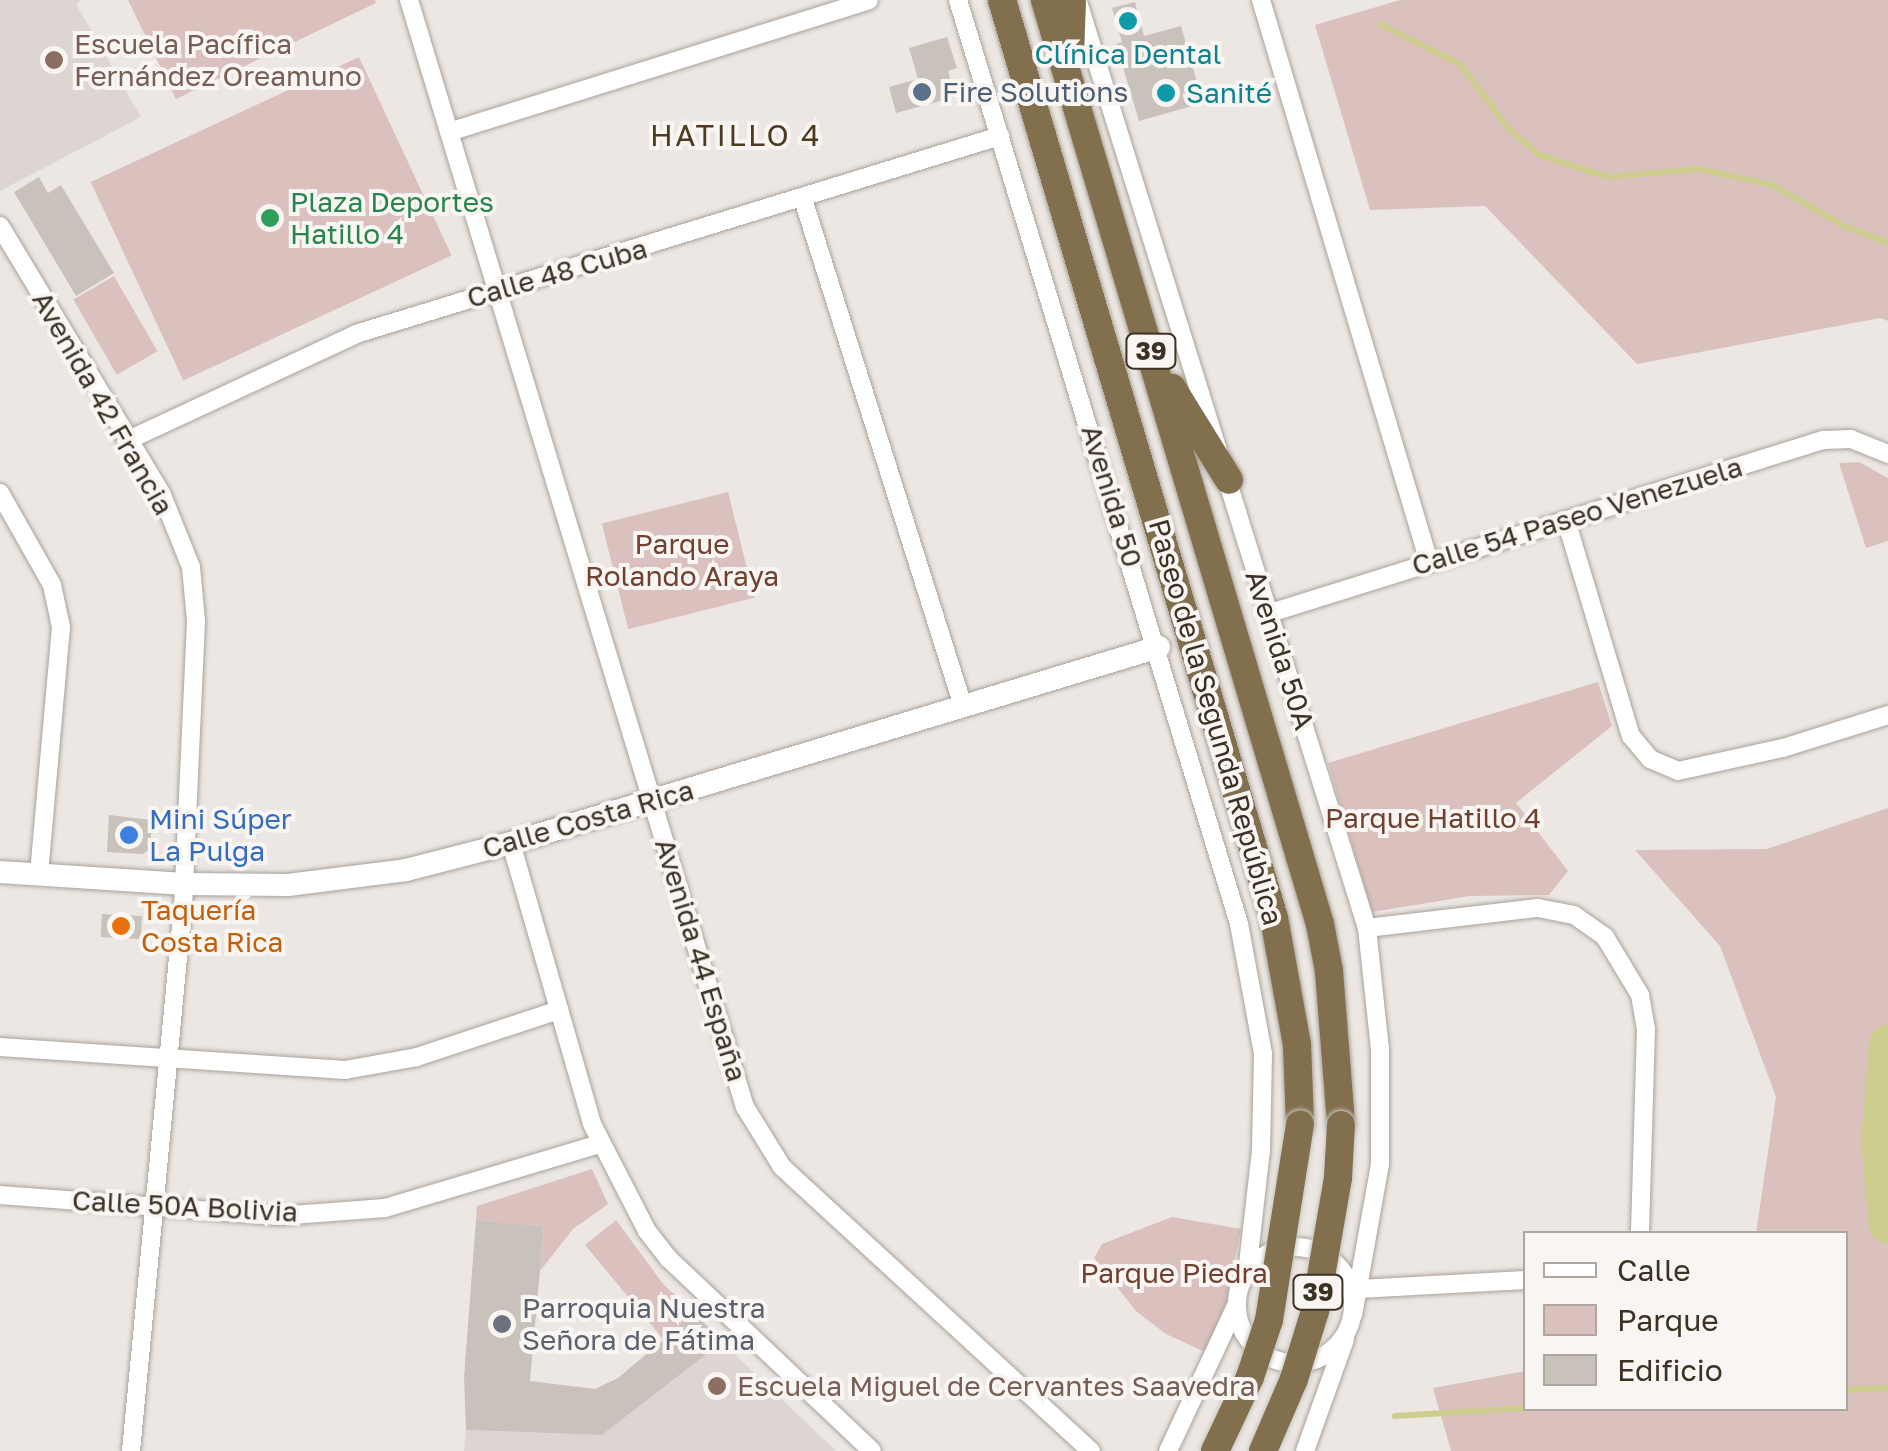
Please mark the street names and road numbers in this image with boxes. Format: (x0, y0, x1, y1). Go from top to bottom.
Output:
street label: Calle 48 Cuba (463, 231, 651, 315)
street label: Avenida 42 Francia (25, 285, 181, 521)
road number: 39 (1124, 331, 1178, 371)
street label: Avenida 50 (1074, 421, 1150, 571)
street label: Calle 54 Paseo Venezuela (1408, 450, 1746, 582)
street label: Paseo de la Segunda República (1142, 515, 1290, 929)
street label: Avenida 50A (1238, 566, 1322, 734)
street label: Calle Costa Rica (479, 773, 697, 865)
street label: Avenida 44 España (648, 834, 754, 1086)
street label: Calle 50A Bolivia (71, 1183, 299, 1229)
road number: 39 (1290, 1272, 1346, 1312)

